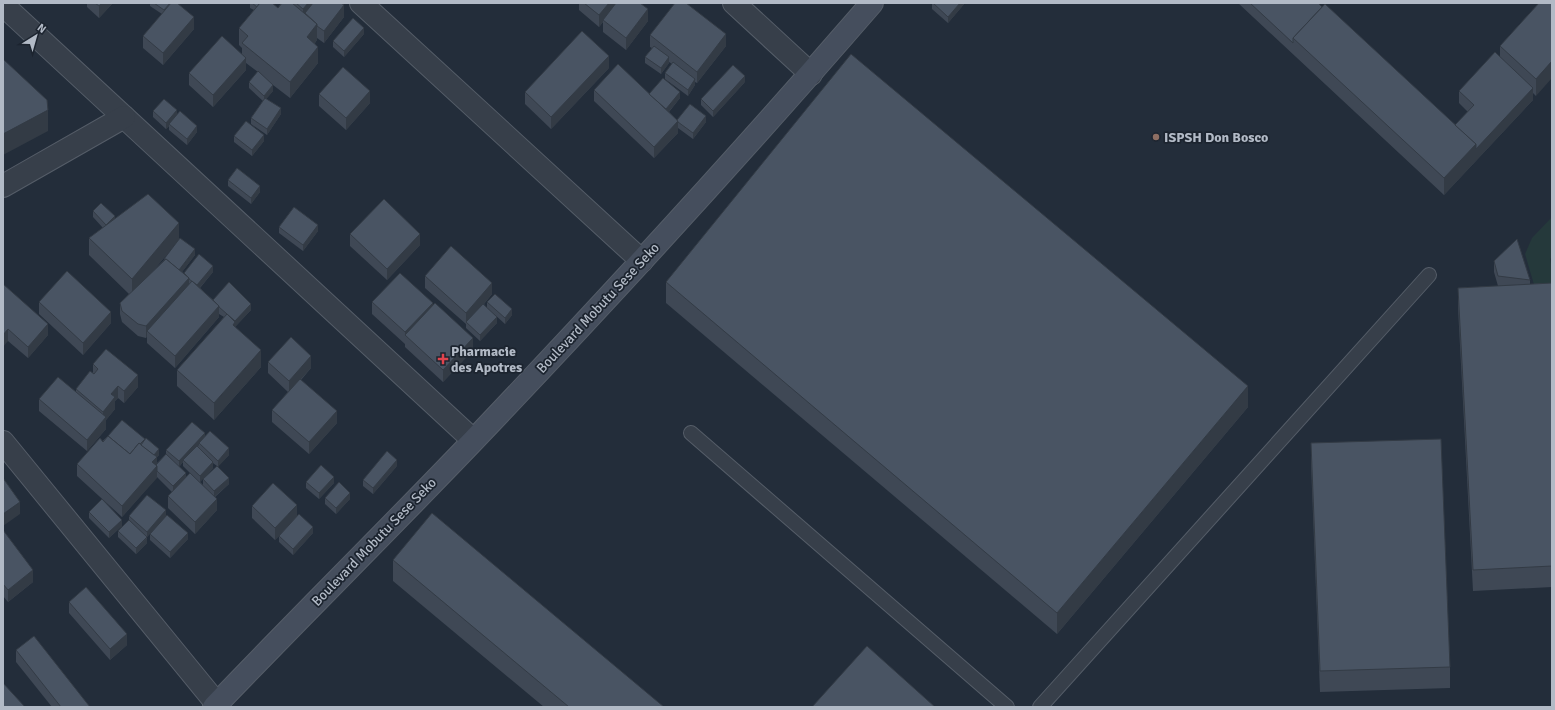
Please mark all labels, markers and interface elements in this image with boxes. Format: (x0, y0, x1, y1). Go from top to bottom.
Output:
north arrow (16, 16, 56, 56)
text: N (35, 21, 49, 36)
place label: ISPSH Don Bosco (1164, 129, 1268, 146)
marker: ISPSH Don Bosco (1151, 132, 1161, 142)
street label: Boulevard Mobutu Sese Seko (533, 239, 663, 377)
place label: Pharmacie des Apotres (451, 343, 522, 376)
marker: Pharmacie des Apotres (438, 354, 448, 364)
street label: Boulevard Mobutu Sese Seko (308, 474, 440, 610)

